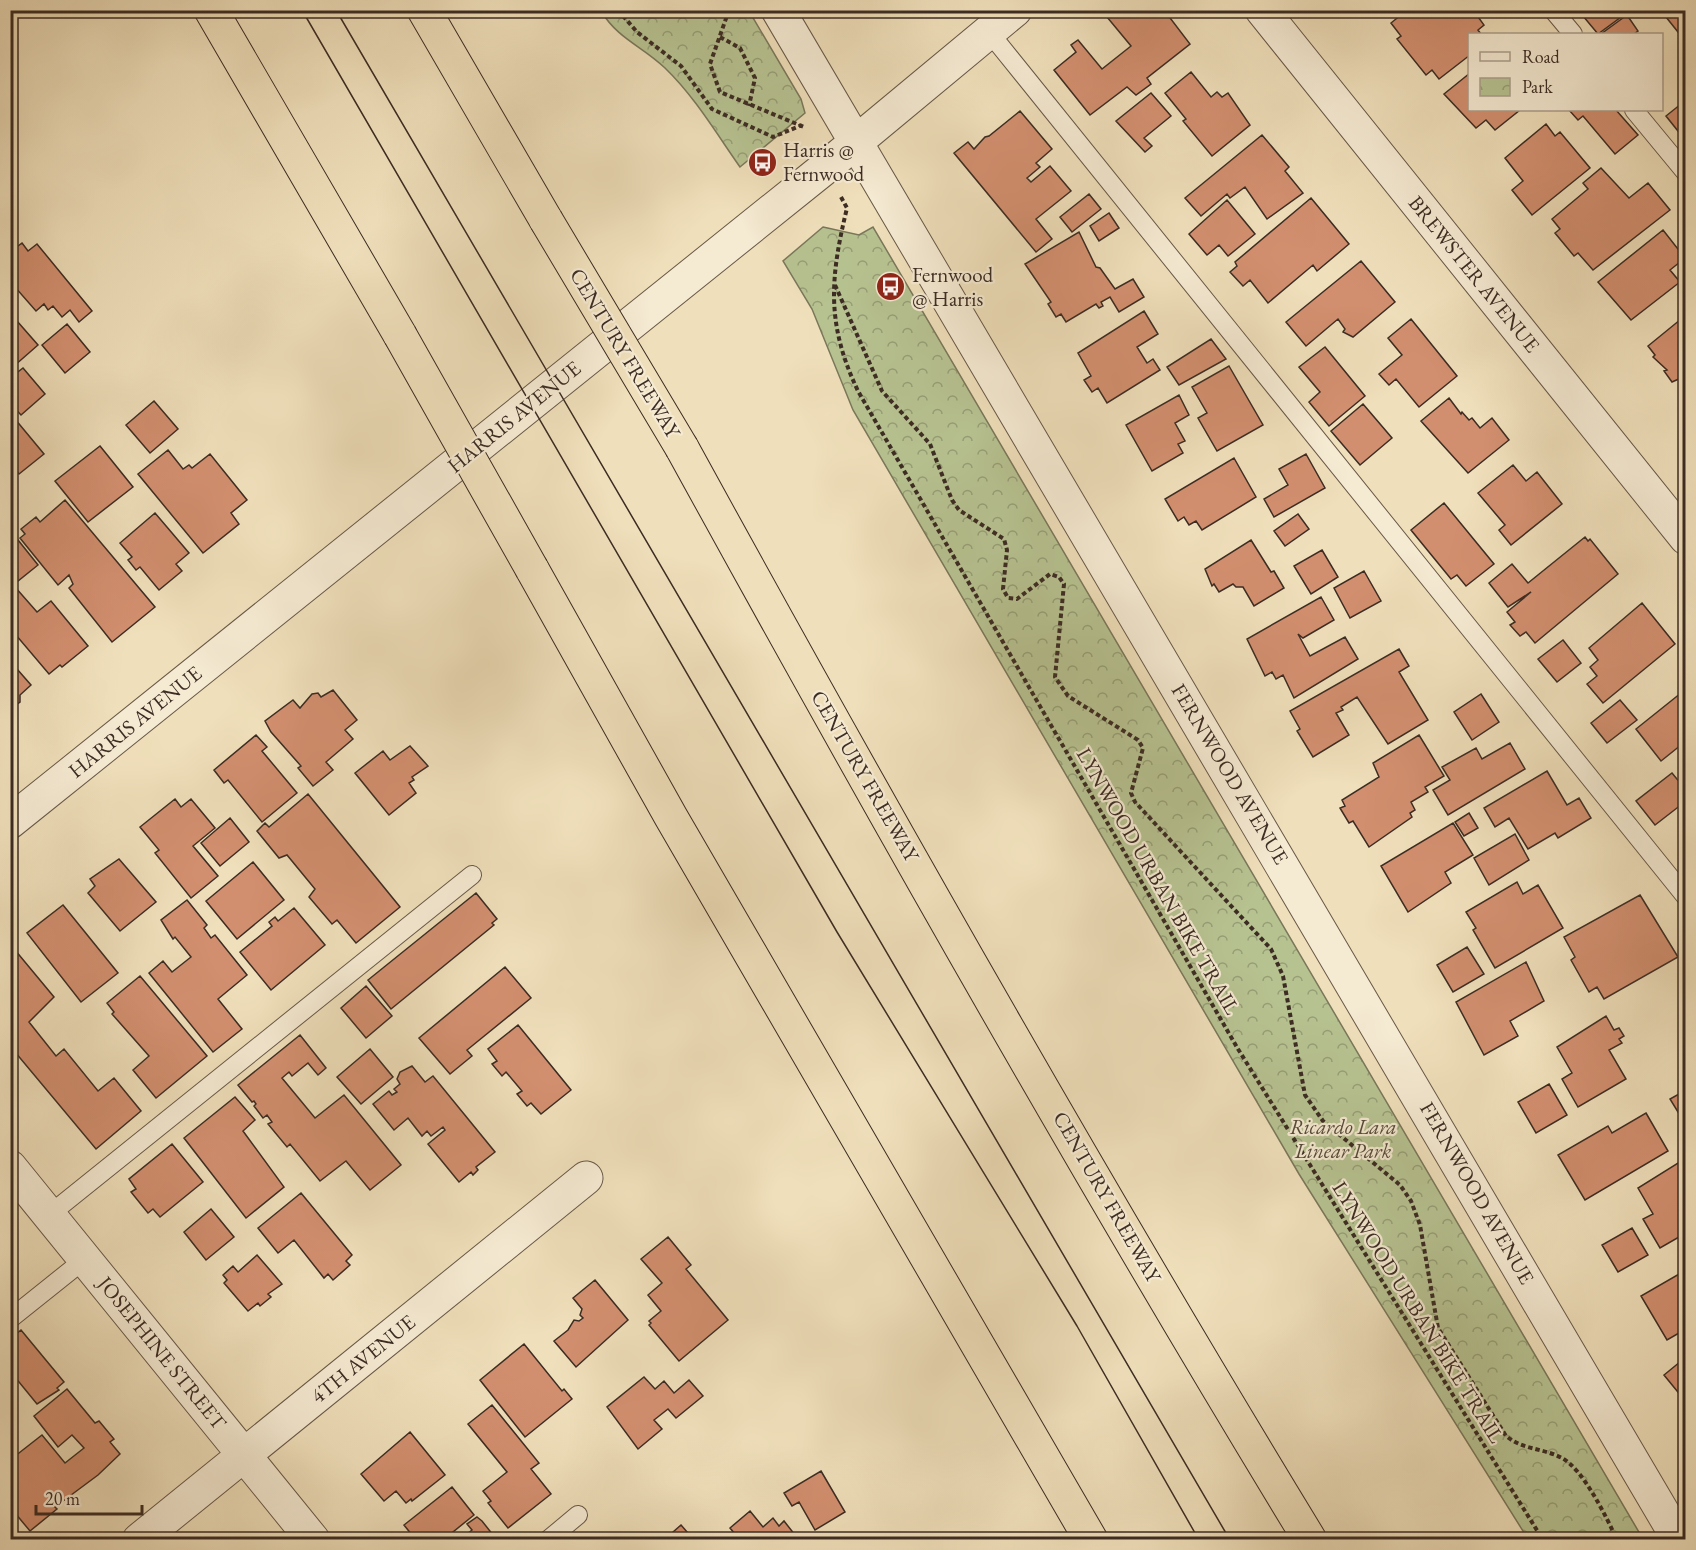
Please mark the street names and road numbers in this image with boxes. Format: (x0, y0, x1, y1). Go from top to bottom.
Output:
street label: BREWSTER AVENUE (1403, 190, 1546, 358)
street label: CENTURY FREEWAY (564, 263, 688, 444)
street label: HARRIS AVENUE (441, 354, 586, 479)
street label: HARRIS AVENUE (62, 659, 207, 784)
street label: FERNWOOD AVENUE (1166, 678, 1295, 869)
street label: CENTURY FREEWAY (805, 685, 926, 868)
street label: LYNWOOD URBAN BIKE TRAIL (1071, 743, 1246, 1020)
street label: FERNWOOD AVENUE (1414, 1097, 1541, 1289)
street label: CENTURY FREEWAY (1047, 1106, 1168, 1289)
street label: LYNWOOD URBAN BIKE TRAIL (1327, 1176, 1511, 1448)
street label: JOSEPHINE STREET (91, 1269, 233, 1436)
street label: 4TH AVENUE (305, 1308, 421, 1409)

